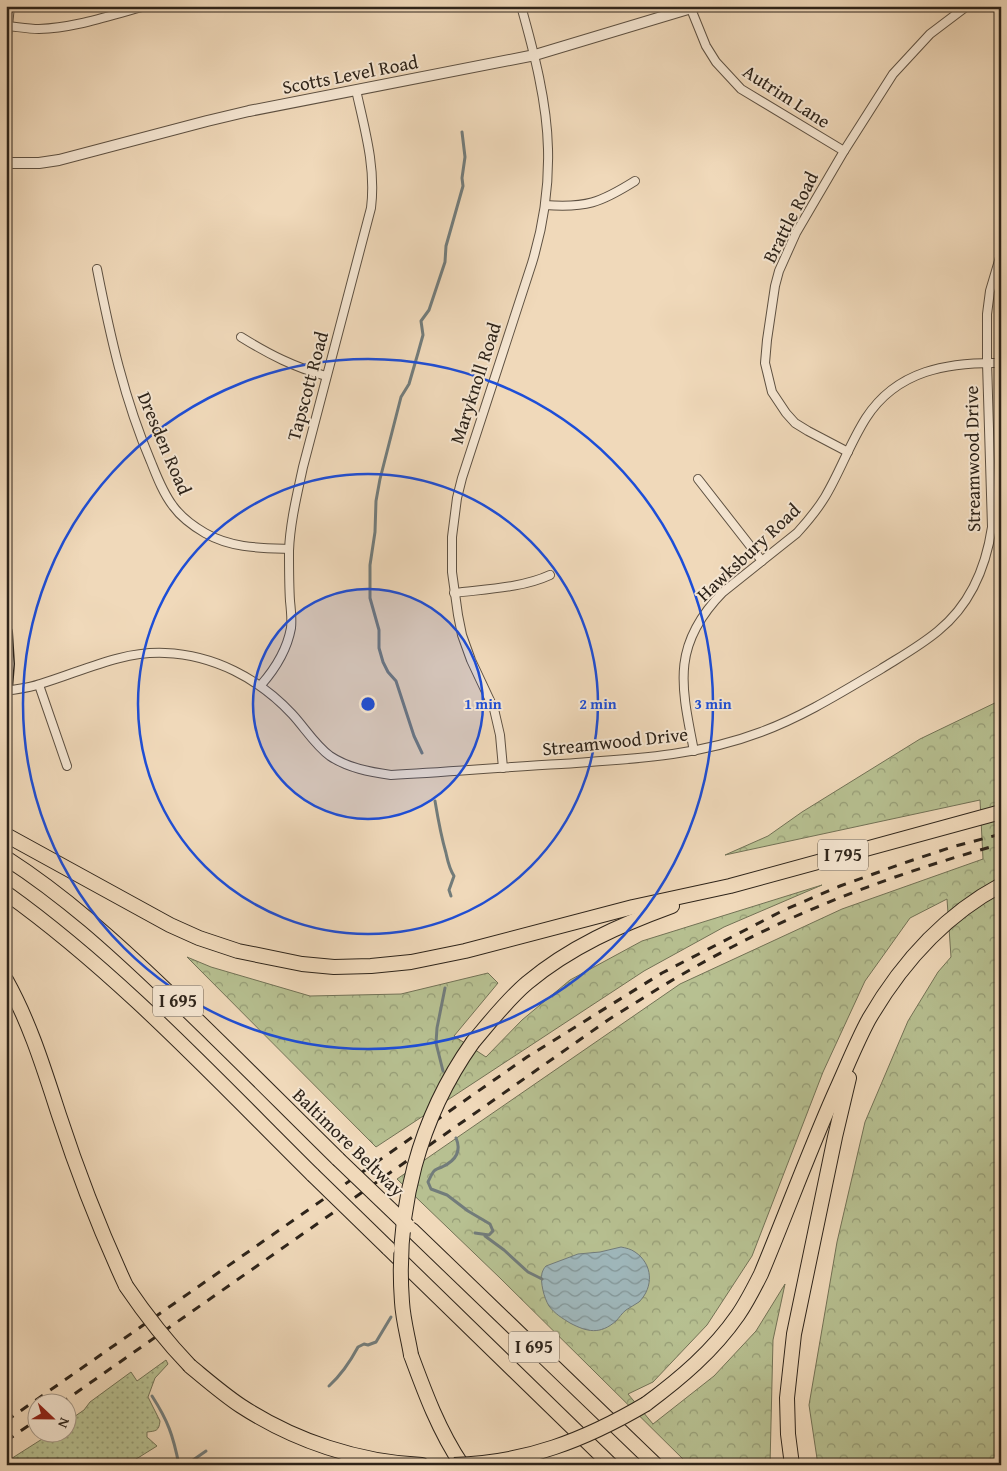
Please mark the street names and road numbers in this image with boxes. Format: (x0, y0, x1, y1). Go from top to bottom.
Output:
street label: Scotts Level Road (280, 47, 421, 101)
street label: Autrim Lane (738, 57, 836, 135)
street label: Brattle Road (755, 166, 825, 267)
street label: Maryknoll Road (442, 318, 508, 447)
street label: Tapscott Road (279, 327, 335, 444)
street label: Streamwood Drive (957, 385, 987, 532)
street label: Dresden Road (131, 387, 200, 500)
street label: Hawksbury Road (690, 496, 807, 608)
street label: Streamwood Drive (541, 719, 689, 763)
road number: I 795 (818, 840, 868, 870)
road number: I 695 (153, 986, 203, 1016)
street label: Baltimore Beltway (287, 1081, 412, 1203)
road number: I 695 (509, 1331, 559, 1362)

